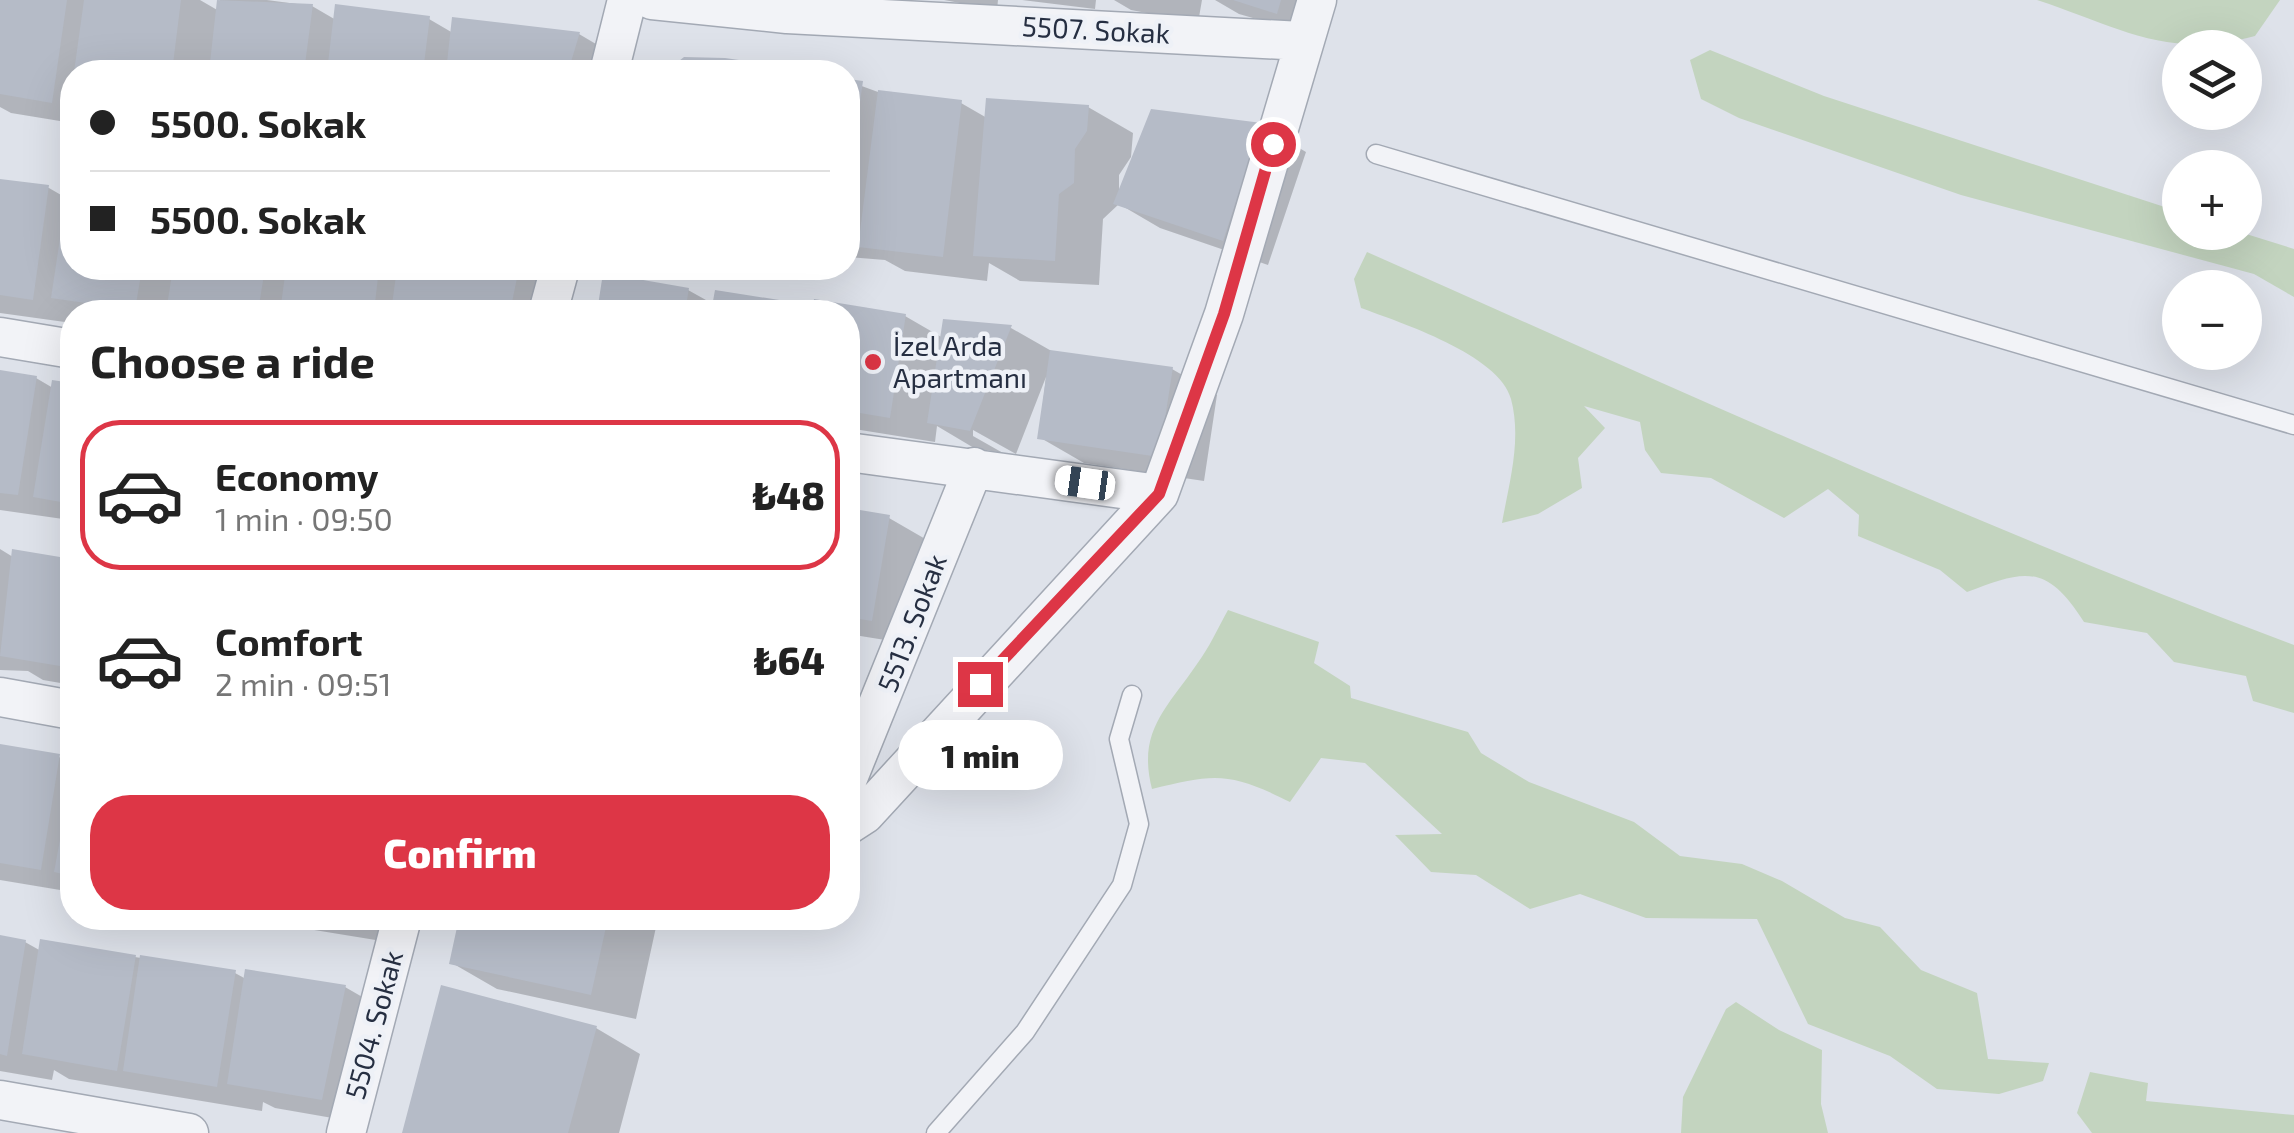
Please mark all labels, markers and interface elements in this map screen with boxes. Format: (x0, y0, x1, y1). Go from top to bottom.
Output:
street label: 5507. Sokak (1021, 8, 1171, 50)
map controls (2162, 30, 2262, 370)
button: layers (2162, 30, 2262, 130)
text: 5500. Sokak (150, 100, 366, 146)
route start (1251, 122, 1296, 167)
button: + (2162, 150, 2262, 250)
text: 5500. Sokak (150, 196, 366, 242)
button: − (2162, 270, 2262, 370)
place label: İzel Arda Apartmanı (893, 328, 1027, 394)
text: Choose a ride (90, 333, 375, 387)
marker: İzel Arda Apartmanı (862, 351, 884, 373)
icon: car (95, 450, 185, 540)
text: Economy (215, 453, 379, 499)
car (1053, 464, 1117, 502)
text: ₺48 (753, 472, 825, 518)
text: 1 min · 09:50 (215, 499, 393, 537)
street label: 5513. Sokak (869, 549, 953, 696)
icon: car (95, 615, 185, 705)
text: Comfort (215, 618, 363, 664)
text: ₺64 (754, 637, 825, 683)
route end (958, 662, 1003, 707)
text: 2 min · 09:51 (215, 664, 392, 702)
callout: 1 min (898, 719, 1062, 789)
text: 1 min (941, 736, 1020, 774)
button: Confirm (90, 795, 830, 910)
street label: 5504. Sokak (337, 947, 409, 1103)

